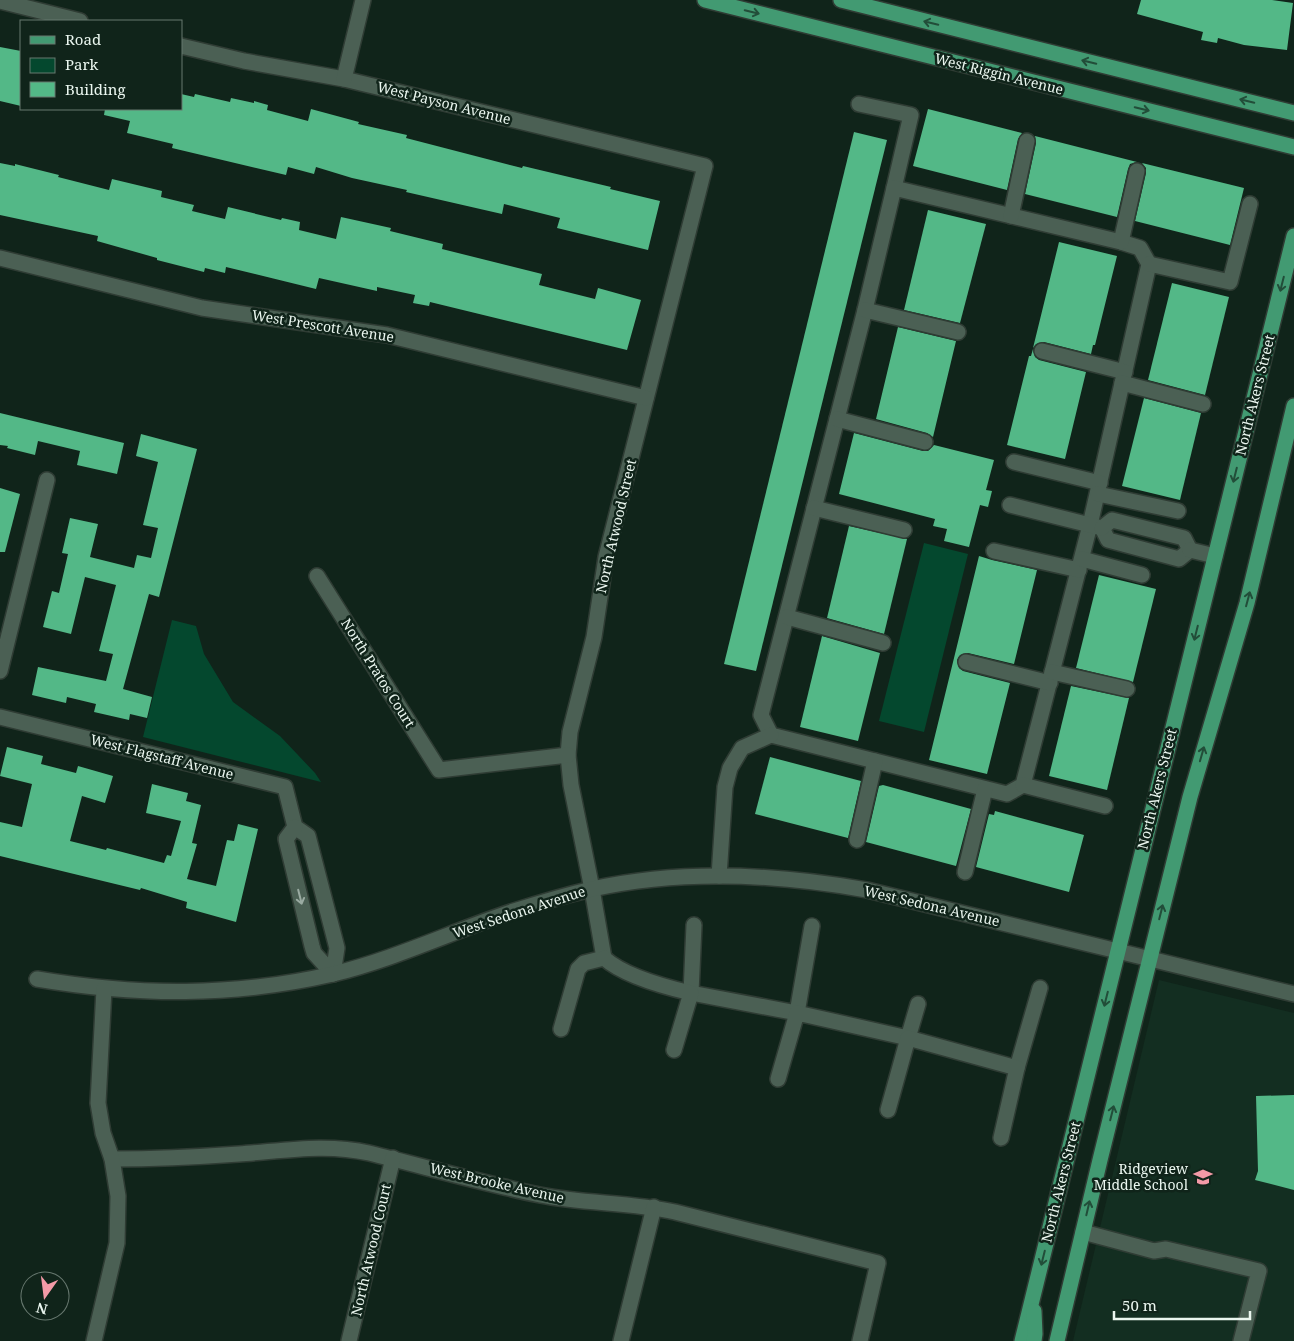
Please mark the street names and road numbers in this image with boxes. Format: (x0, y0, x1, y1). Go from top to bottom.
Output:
street label: West Riggin Avenue (933, 48, 1066, 99)
street label: West Payson Avenue (375, 77, 513, 128)
street label: West Prescott Avenue (251, 305, 395, 346)
street label: North Akers Street (1230, 333, 1279, 457)
street label: North Atwood Street (591, 457, 640, 595)
street label: North Pratos Court (337, 614, 420, 731)
street label: North Akers Street (1132, 727, 1181, 851)
street label: West Flagstaff Avenue (89, 730, 236, 784)
street label: West Sedona Avenue (450, 881, 588, 942)
street label: West Sedona Avenue (862, 881, 1002, 930)
street label: North Akers Street (1036, 1120, 1085, 1244)
street label: West Brooke Avenue (428, 1158, 566, 1207)
street label: North Atwood Court (346, 1182, 395, 1318)

